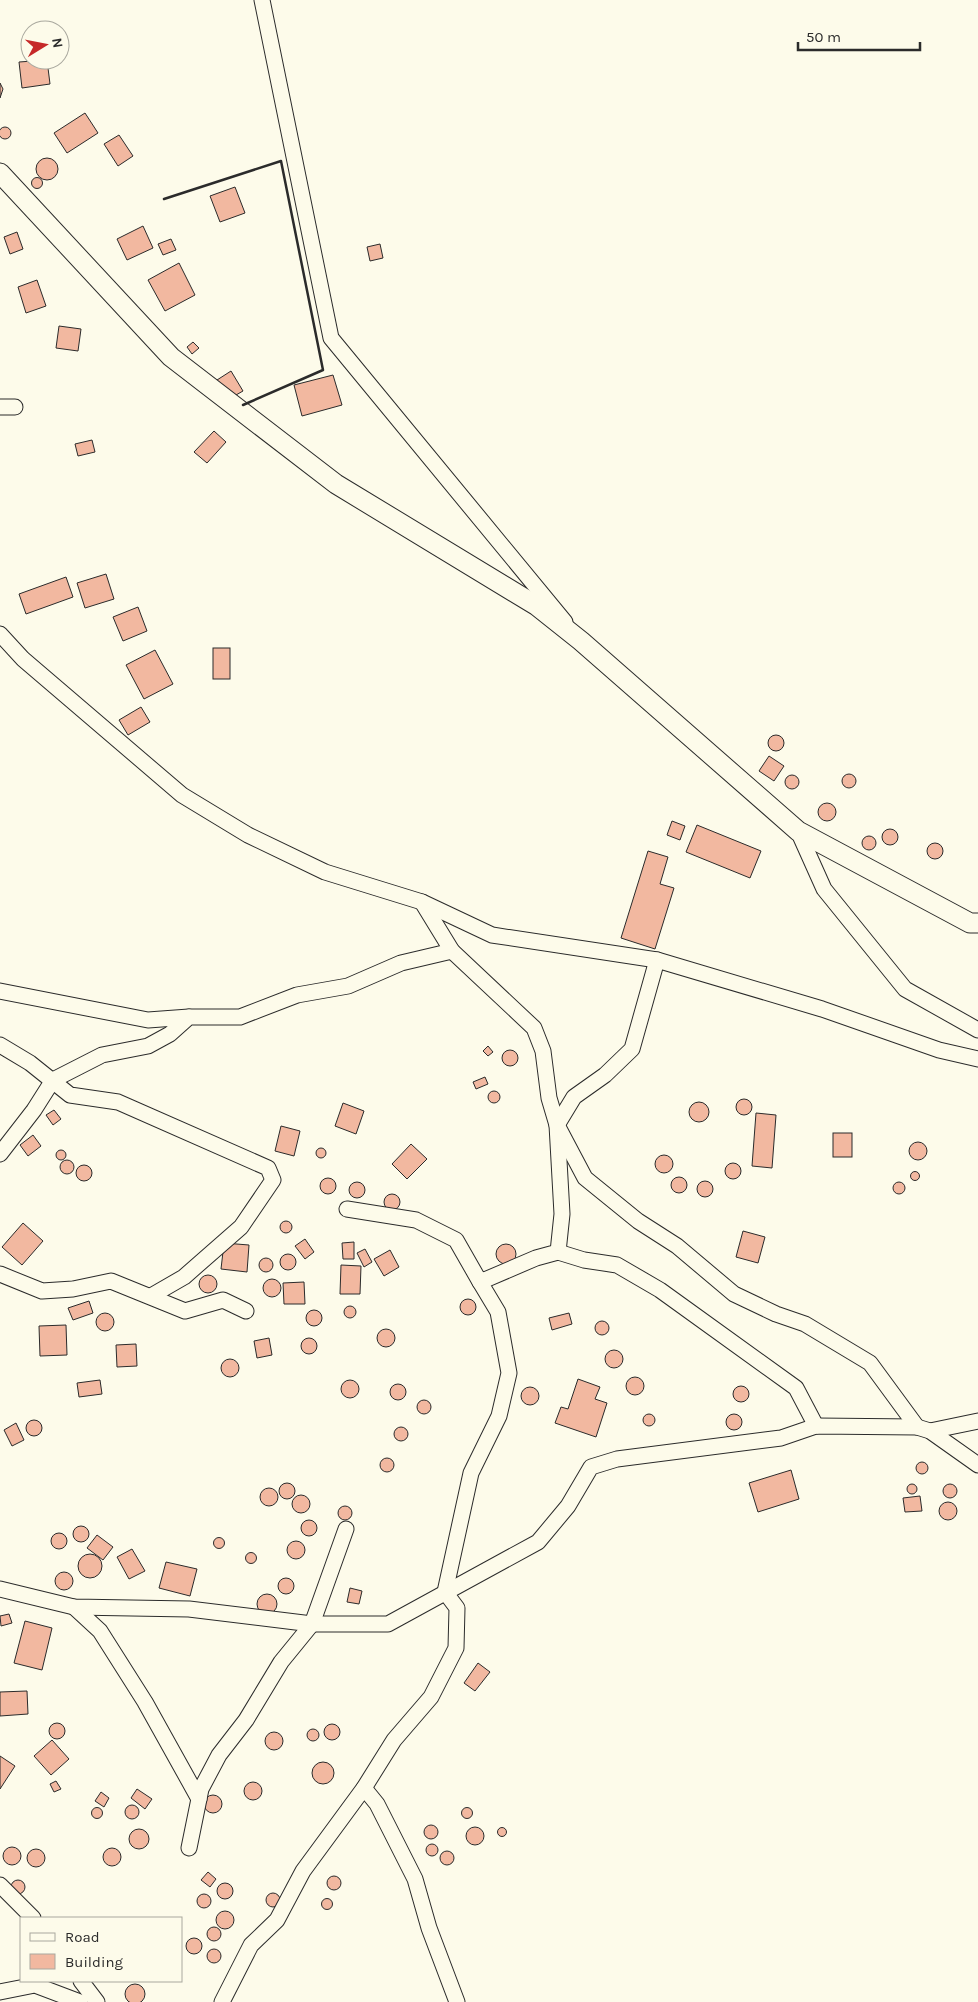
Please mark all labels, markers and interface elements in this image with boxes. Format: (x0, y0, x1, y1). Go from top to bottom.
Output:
north arrow (20, 20, 70, 70)
scale bar (798, 20, 920, 52)
text: 50 m (806, 28, 841, 46)
text: N (48, 36, 67, 49)
legend (20, 1917, 182, 1982)
text: Road (65, 1928, 100, 1946)
text: Building (65, 1953, 123, 1971)

